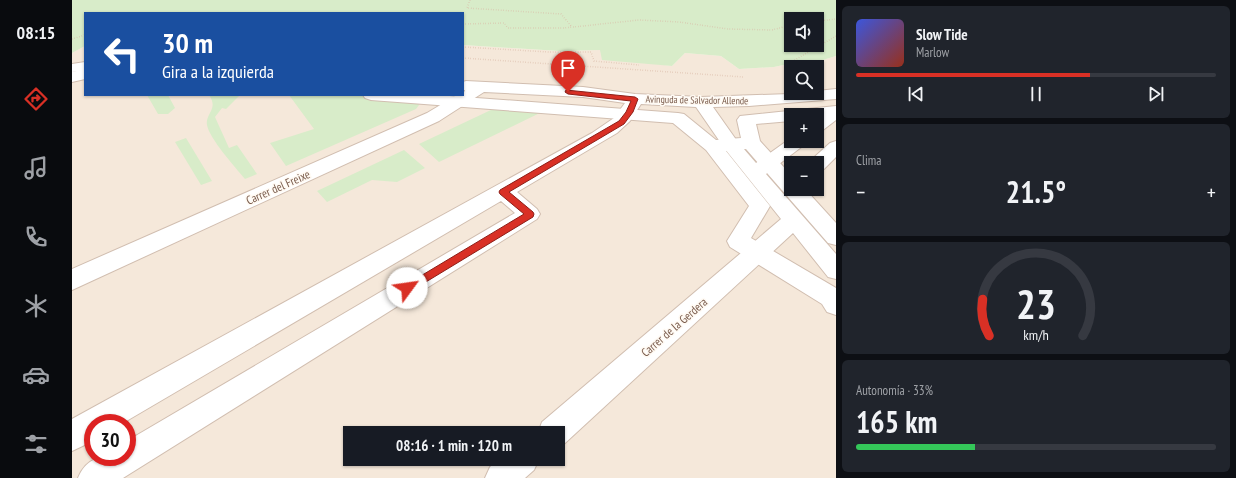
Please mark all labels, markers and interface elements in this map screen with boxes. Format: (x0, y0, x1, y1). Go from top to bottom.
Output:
map controls (784, 12, 824, 196)
button: sound (784, 12, 824, 52)
text: 08:15 (17, 21, 55, 44)
text: 30 m (162, 24, 213, 61)
text: Slow Tide (916, 25, 968, 44)
icon: left (96, 28, 148, 80)
text: Marlow (916, 44, 949, 61)
pin (551, 51, 585, 92)
icon: arrive (557, 57, 579, 79)
text: Gira a la izquierda (162, 60, 274, 83)
button: search (784, 60, 824, 100)
icon: previous (905, 83, 927, 105)
icon: pause (1025, 83, 1047, 105)
icon: next (1145, 83, 1167, 105)
icon: directions (22, 85, 50, 113)
street label: Avinguda de Salvador Allende (646, 93, 748, 107)
button: + (784, 108, 824, 148)
text: Clima (856, 152, 881, 169)
icon: music (22, 154, 50, 182)
button: − (784, 156, 824, 196)
street label: Carrer del Freixe (244, 166, 312, 208)
text: 21.5° (1006, 172, 1066, 211)
text: − (856, 178, 865, 206)
text: + (1207, 178, 1216, 206)
icon: phone (22, 223, 50, 251)
position arrow (386, 267, 428, 309)
text: 23 (1016, 277, 1056, 330)
icon: climate (22, 292, 50, 320)
street label: Carrer de la Gerdera (638, 294, 710, 360)
text: km/h (1023, 325, 1049, 344)
icon: car (22, 361, 50, 389)
text: Autonomía · 33% (856, 382, 933, 399)
text: 165 km (856, 402, 937, 441)
speed limit sign: 30 (84, 414, 136, 466)
icon: filters (22, 430, 50, 458)
text: 08:16 · 1 min · 120 m (396, 436, 512, 455)

